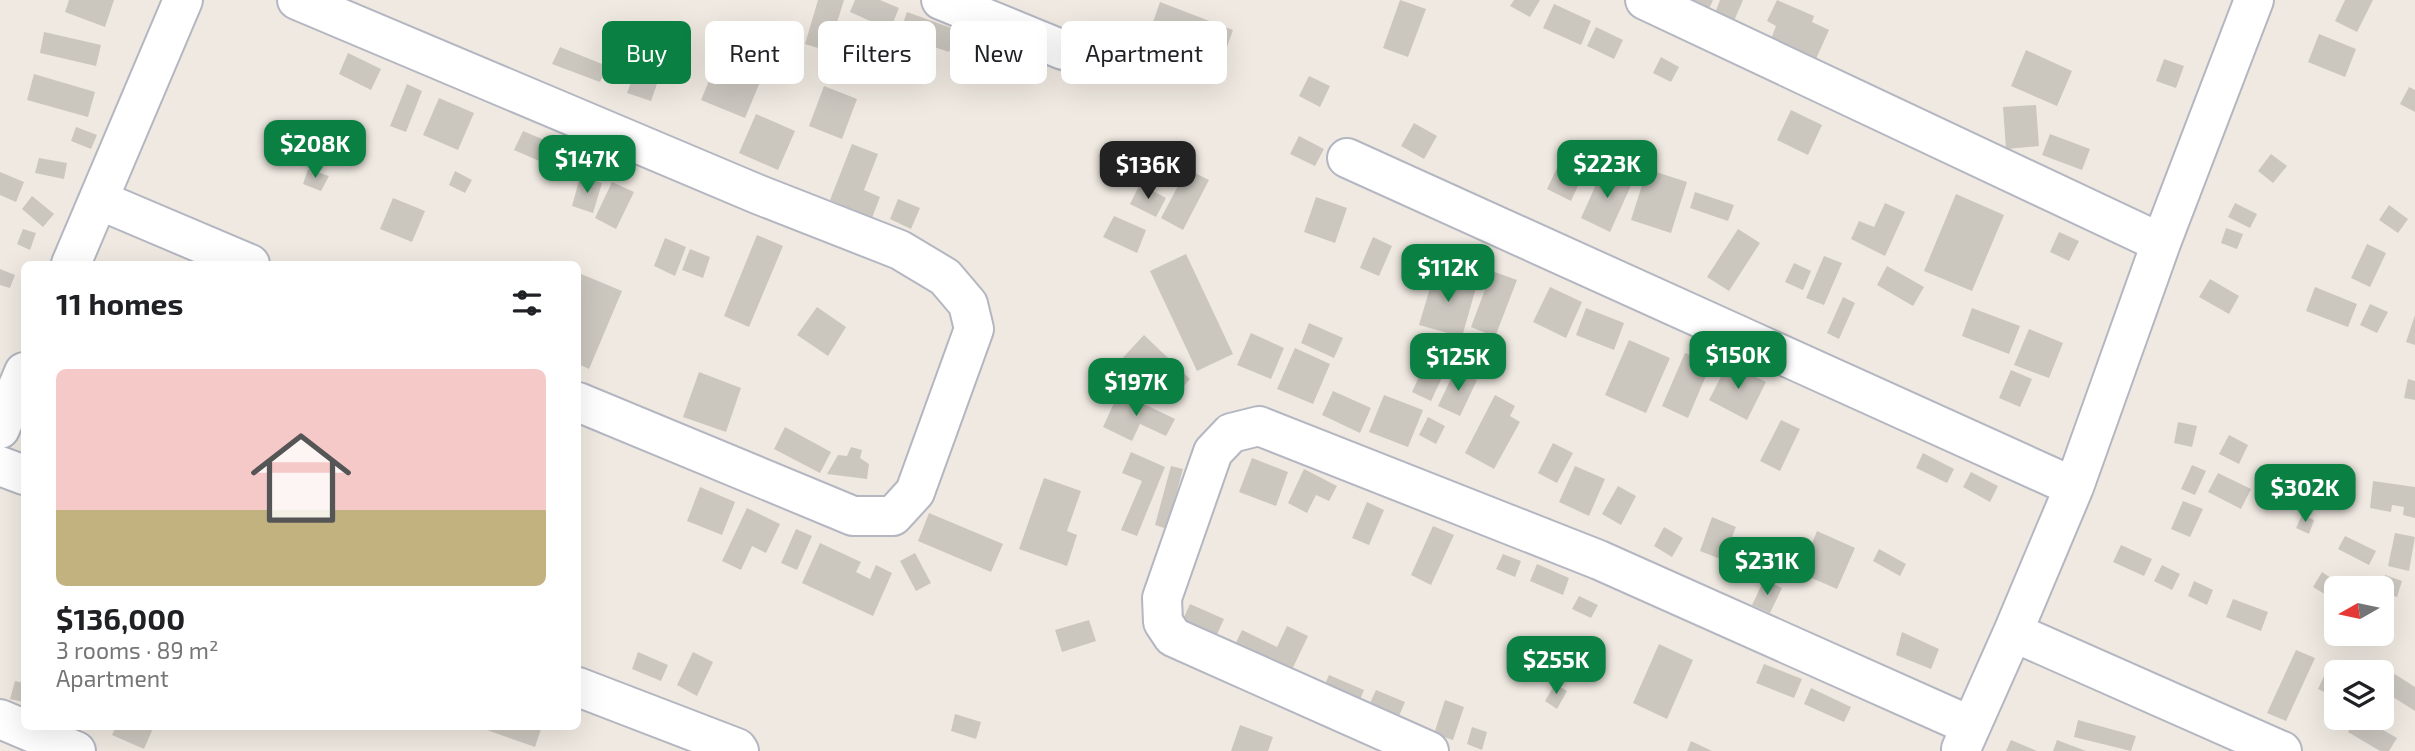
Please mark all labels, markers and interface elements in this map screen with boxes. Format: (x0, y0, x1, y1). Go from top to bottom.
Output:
chip: Buy (602, 21, 691, 84)
chip: Rent (705, 21, 804, 84)
chip: Filters (818, 21, 936, 84)
chip: New (950, 21, 1047, 84)
chip: Apartment (1061, 21, 1227, 84)
pin: $208K (266, 120, 364, 180)
text: $208K (280, 129, 350, 157)
pin: $147K (538, 136, 636, 195)
pin: $223K (1558, 140, 1656, 200)
pin: $136K (1099, 142, 1197, 201)
text: $147K (555, 144, 619, 172)
text: $223K (1573, 149, 1641, 177)
text: $136K (1116, 150, 1180, 178)
pin: $112K (1399, 244, 1497, 304)
text: $112K (1417, 253, 1479, 281)
icon: filters (508, 284, 546, 322)
text: 11 homes (56, 285, 183, 321)
pin: $150K (1689, 332, 1787, 391)
pin: $125K (1409, 334, 1507, 393)
text: $150K (1705, 340, 1771, 368)
text: $125K (1426, 342, 1490, 370)
pin: $197K (1087, 358, 1185, 418)
text: $197K (1104, 367, 1168, 395)
icon: home (238, 415, 364, 541)
pin: $302K (2256, 464, 2354, 524)
text: $302K (2271, 473, 2339, 501)
pin: $231K (1718, 538, 1816, 597)
text: $231K (1735, 546, 1799, 574)
north arrow (2324, 576, 2394, 646)
map controls (2324, 576, 2394, 730)
text: $136,000 (56, 600, 185, 636)
text: 3 rooms · 89 m² (56, 636, 218, 664)
pin: $255K (1507, 636, 1605, 696)
text: $255K (1523, 645, 1589, 673)
button: layers (2324, 660, 2394, 730)
text: Apartment (56, 664, 169, 692)

